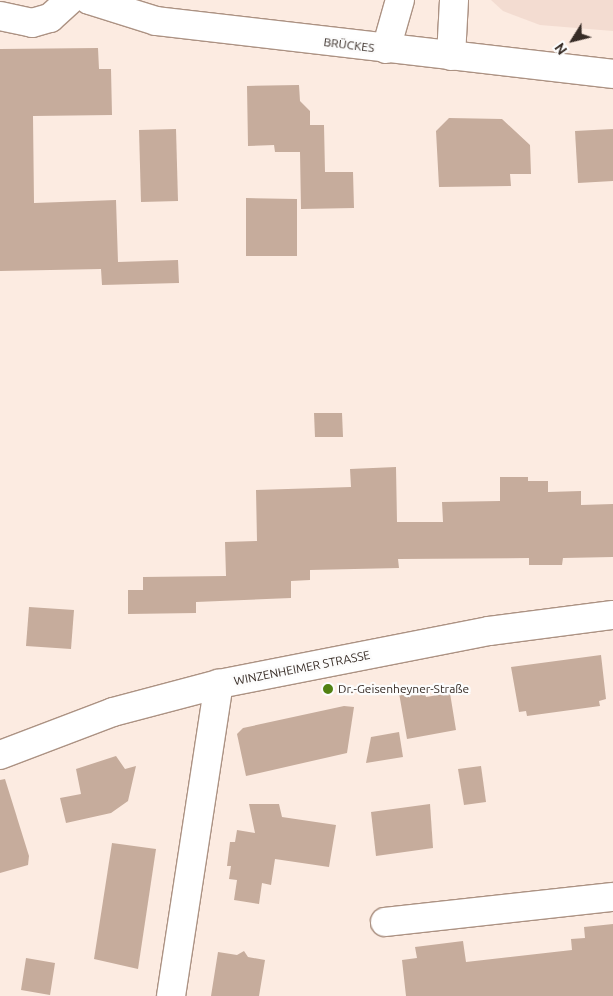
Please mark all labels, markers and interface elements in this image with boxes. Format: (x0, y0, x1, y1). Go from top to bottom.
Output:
north arrow (548, 15, 598, 65)
street label: BRÜCKES (323, 35, 375, 55)
text: N (551, 40, 570, 58)
street label: WINZENHEIMER STRASSE (233, 648, 371, 688)
place label: Dr.-Geisenheyner-Straße (338, 682, 469, 696)
marker: Dr.-Geisenheyner-Straße (322, 683, 334, 695)

